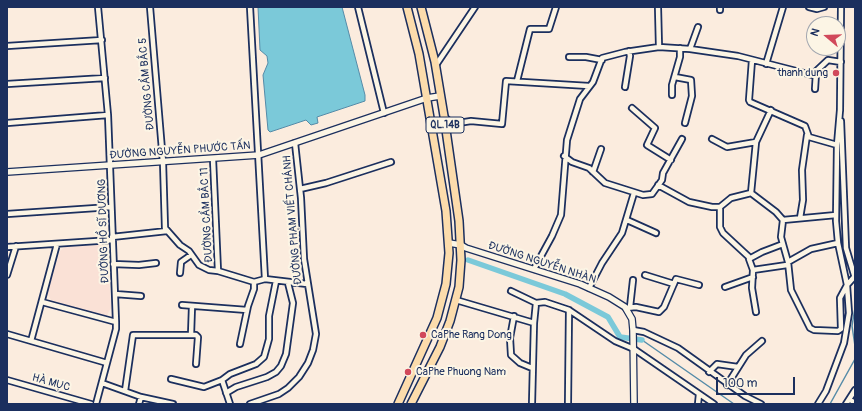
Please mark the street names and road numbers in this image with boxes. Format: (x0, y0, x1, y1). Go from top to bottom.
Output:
street label: ĐƯỜNG CẨM BẮC 5 (136, 37, 158, 131)
road number: QL.14B (426, 117, 464, 133)
street label: ĐƯỜNG NGUYỄN PHƯỚC TẤN (109, 139, 251, 163)
street label: ĐƯỜNG PHẠM VIẾT CHÁNH (281, 155, 305, 285)
street label: ĐƯỜNG CẨM BẮC 11 (198, 167, 216, 263)
street label: ĐƯỜNG HỒ SĨ DƯƠNG (96, 178, 112, 284)
street label: ĐƯỜNG NGUYỄN NHÀN (486, 239, 598, 287)
street label: HÀ MỤC (31, 371, 71, 395)

